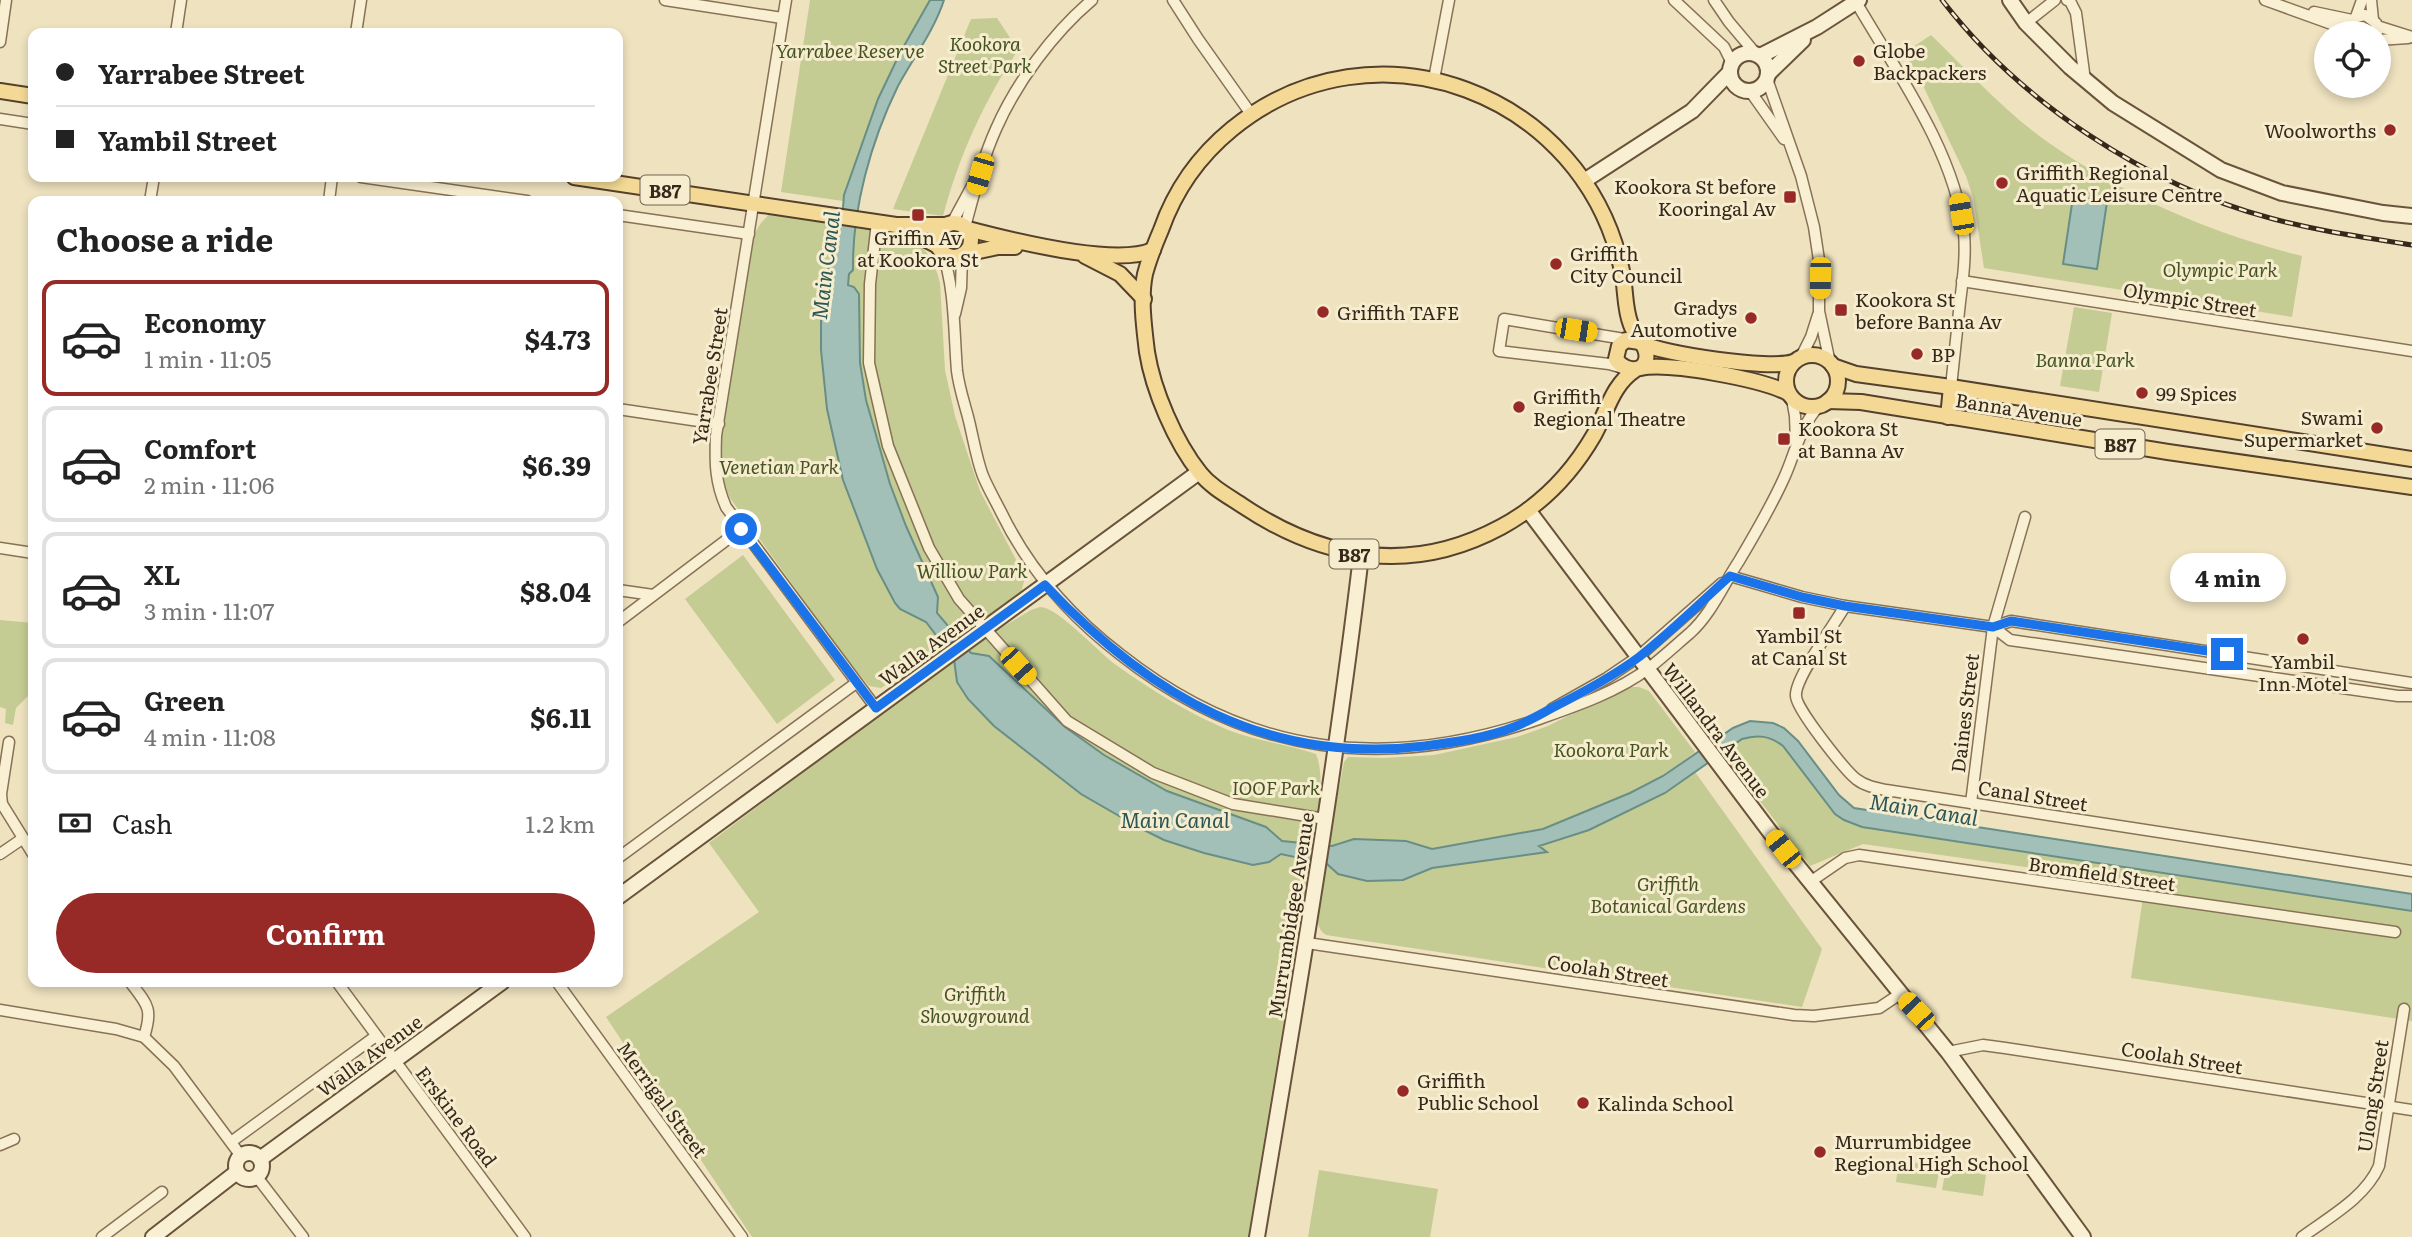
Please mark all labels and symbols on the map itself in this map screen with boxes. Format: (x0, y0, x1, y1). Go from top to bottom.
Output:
park label: Kookora Street Park (938, 29, 1033, 79)
park label: Yarrabee Reserve (775, 36, 925, 64)
place label: Globe Backpackers (1873, 36, 1987, 86)
marker: Globe Backpackers (1851, 53, 1867, 69)
place label: Woolworths (2264, 116, 2376, 144)
marker: Woolworths (2382, 122, 2398, 138)
car (965, 151, 996, 197)
place label: Griffith Regional Aquatic Leisure Centre (2016, 158, 2222, 208)
place label: Kookora St before Kooringal Av (1614, 172, 1777, 222)
marker: Griffith Regional Aquatic Leisure Centre (1994, 175, 2010, 191)
road number: B87 (640, 176, 690, 204)
marker: Kookora St before Kooringal Av (1782, 189, 1798, 205)
car (1948, 191, 1975, 237)
marker: Griffin Av at Kookora St (910, 207, 926, 223)
water label: Main Canal (802, 209, 846, 321)
place label: Griffin Av at Kookora St (857, 223, 979, 273)
place label: Griffith City Council (1570, 239, 1682, 289)
park label: Olympic Park (2162, 255, 2278, 283)
marker: Griffith City Council (1548, 256, 1564, 272)
car (1810, 257, 1831, 299)
street label: Olympic Street (2121, 275, 2259, 323)
place label: Kookora St before Banna Av (1855, 285, 2003, 335)
place label: Gradys Automotive (1631, 293, 1737, 343)
place label: Griffith TAFE (1337, 298, 1459, 326)
marker: Kookora St before Banna Av (1833, 302, 1849, 318)
marker: Griffith TAFE (1315, 304, 1331, 320)
street label: Yarrabee Street (684, 305, 734, 447)
marker: Gradys Automotive (1743, 310, 1759, 326)
car (1554, 316, 1599, 344)
place label: BP (1931, 340, 1955, 368)
park label: Banna Park (2035, 345, 2136, 373)
marker: BP (1909, 346, 1925, 362)
place label: 99 Spices (2156, 379, 2237, 407)
place label: Griffith Regional Theatre (1533, 382, 1686, 432)
street label: Banna Avenue (1953, 385, 2085, 433)
marker: 99 Spices (2134, 385, 2150, 401)
marker: Griffith Regional Theatre (1511, 399, 1527, 415)
place label: Swami Supermarket (2244, 403, 2363, 453)
place label: Kookora St at Banna Av (1798, 414, 1905, 464)
marker: Swami Supermarket (2369, 420, 2385, 436)
road number: B87 (2096, 430, 2144, 458)
marker: Kookora St at Banna Av (1776, 431, 1792, 447)
park label: Venetian Park (719, 452, 840, 480)
route start (725, 513, 757, 545)
road number: B87 (1330, 540, 1378, 568)
callout: 4 min (2169, 552, 2285, 602)
park label: Williow Park (916, 556, 1028, 584)
street label: Walla Avenue (873, 596, 990, 692)
marker: Yambil St at Canal St (1791, 605, 1807, 621)
place label: Yambil St at Canal St (1751, 621, 1847, 671)
marker: Yambil Inn Motel (2295, 631, 2311, 647)
route end (2211, 638, 2243, 670)
car (997, 643, 1040, 689)
place label: Yambil Inn Motel (2258, 647, 2348, 697)
street label: Daines Street (1943, 651, 1985, 774)
street label: Willandra Avenue (1657, 656, 1777, 804)
park label: Kookora Park (1553, 735, 1669, 763)
park label: IOOF Park (1232, 773, 1321, 801)
street label: Canal Street (1976, 773, 2090, 818)
water label: Main Canal (1868, 784, 1980, 832)
water label: Main Canal (1120, 803, 1230, 834)
street label: Murrumbidgee Avenue (1260, 810, 1320, 1020)
car (1762, 826, 1805, 872)
street label: Bromfield Street (2027, 849, 2178, 897)
park label: Griffith Botanical Gardens (1590, 869, 1746, 919)
street label: Coolah Street (1545, 947, 1671, 993)
park label: Griffith Showground (920, 979, 1030, 1029)
car (1894, 988, 1939, 1034)
street label: Walla Avenue (311, 1007, 428, 1103)
street label: Coolah Street (2119, 1034, 2245, 1080)
street label: Merrigal Street (611, 1035, 715, 1163)
street label: Ulong Street (2349, 1037, 2395, 1154)
street label: Erskine Road (410, 1060, 504, 1173)
place label: Griffith Public School (1417, 1066, 1539, 1116)
marker: Griffith Public School (1395, 1083, 1411, 1099)
place label: Kalinda School (1597, 1089, 1734, 1117)
marker: Kalinda School (1575, 1095, 1591, 1111)
place label: Murrumbidgee Regional High School (1834, 1127, 2029, 1177)
marker: Murrumbidgee Regional High School (1812, 1144, 1828, 1160)

